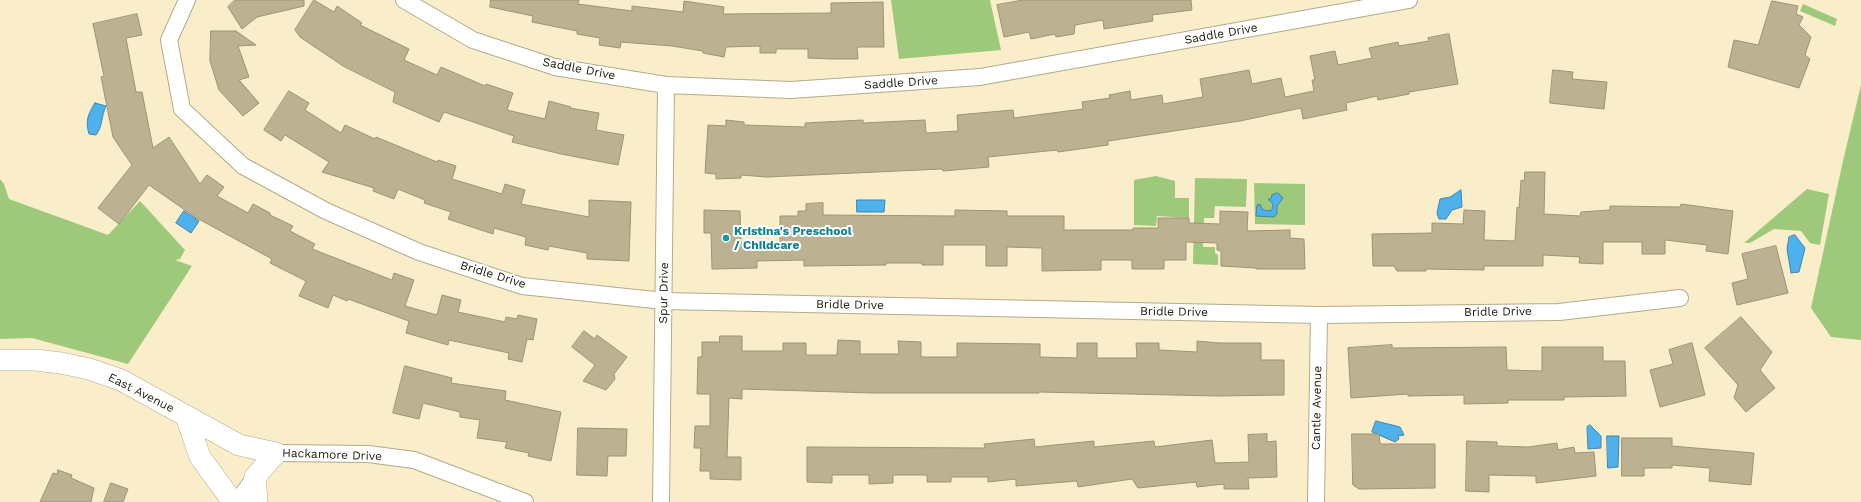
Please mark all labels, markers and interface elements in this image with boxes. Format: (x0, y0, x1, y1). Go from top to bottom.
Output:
street label: Saddle Drive (1183, 20, 1259, 48)
street label: Saddle Drive (541, 55, 617, 83)
street label: Saddle Drive (864, 73, 938, 93)
place label: Kristina's Preschool / Childcare (734, 224, 852, 252)
marker: Kristina's Preschool / Childcare (721, 233, 731, 243)
street label: Bridle Drive (458, 258, 528, 292)
street label: Spur Drive (656, 262, 672, 324)
street label: Bridle Drive (816, 297, 884, 313)
street label: Bridle Drive (1140, 304, 1208, 320)
street label: Bridle Drive (1464, 304, 1532, 320)
street label: Cantle Avenue (1309, 366, 1325, 450)
street label: East Avenue (106, 370, 176, 416)
street label: Hackamore Drive (282, 446, 382, 464)

